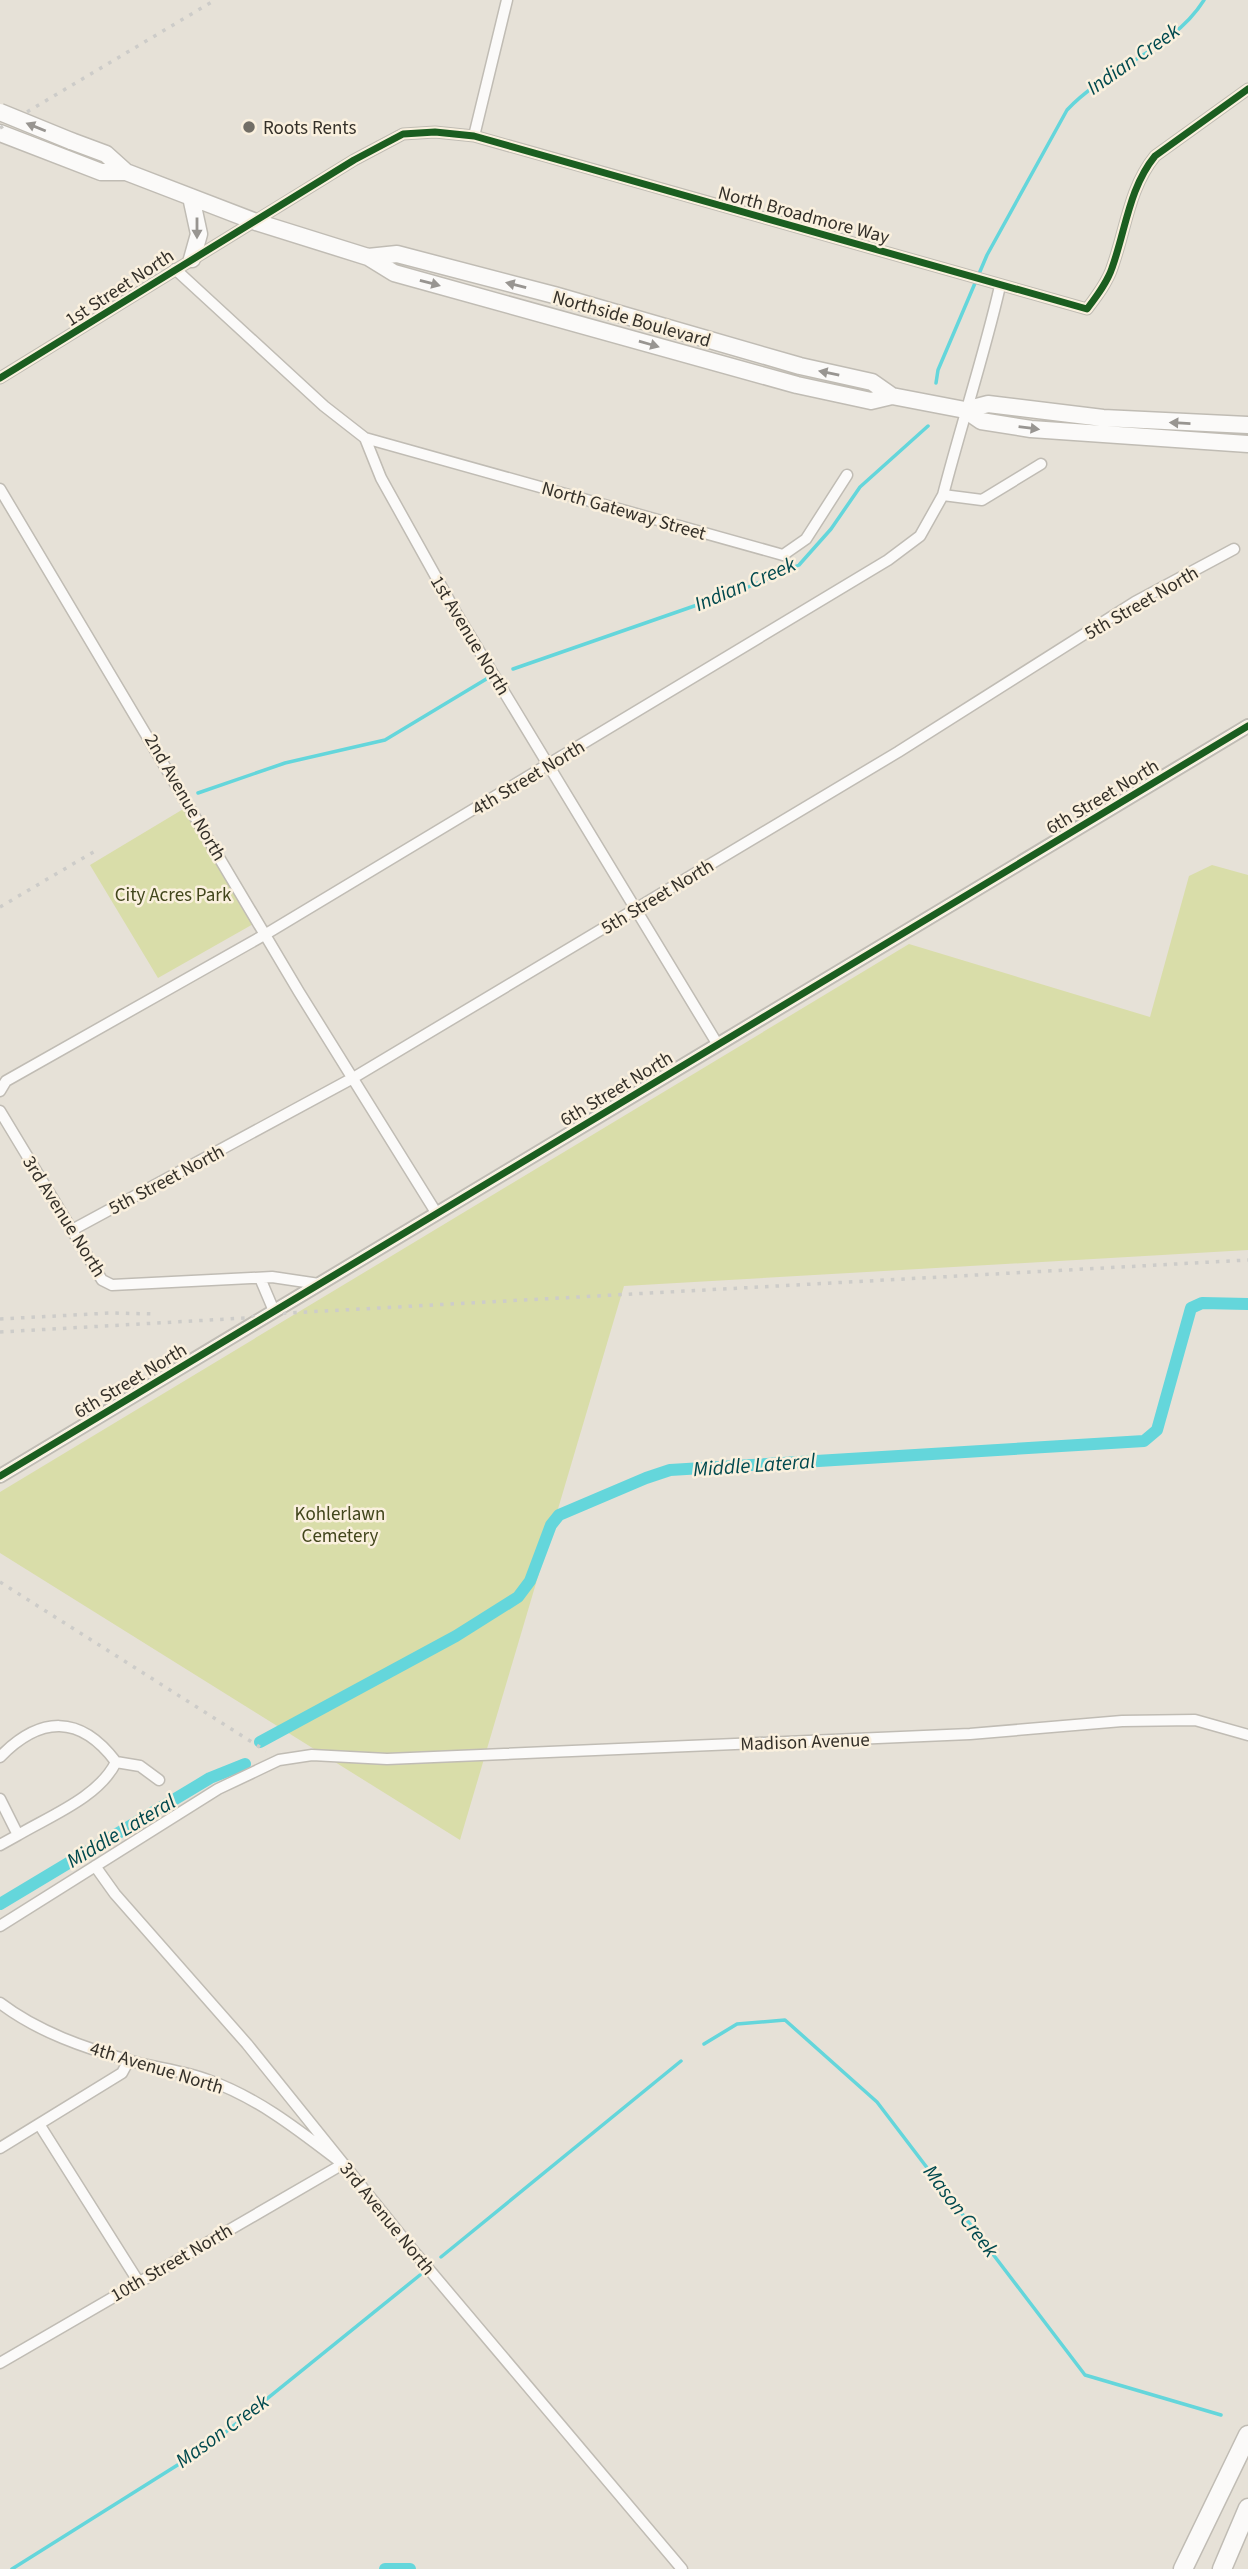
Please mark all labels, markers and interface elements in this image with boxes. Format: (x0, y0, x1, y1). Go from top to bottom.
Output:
water label: Indian Creek (1080, 15, 1187, 102)
place label: Roots Rents (263, 115, 357, 142)
marker: Roots Rents (241, 119, 257, 135)
one-way arrow (25, 121, 46, 132)
street label: North Broadmore Way (715, 180, 892, 251)
one-way arrow (192, 217, 203, 239)
street label: 1st Street North (60, 243, 179, 334)
one-way arrow (420, 279, 441, 289)
one-way arrow (505, 279, 527, 290)
street label: Northside Boulevard (549, 284, 714, 355)
one-way arrow (639, 339, 661, 350)
one-way arrow (818, 367, 840, 378)
one-way arrow (1169, 417, 1191, 428)
one-way arrow (1018, 423, 1040, 434)
street label: North Gateway Street (538, 475, 709, 548)
water label: Indian Creek (690, 549, 801, 619)
street label: 5th Street North (1080, 560, 1204, 647)
street label: 1st Avenue North (423, 571, 516, 701)
street label: 2nd Avenue North (137, 729, 232, 866)
street label: 4th Street North (467, 734, 590, 823)
street label: 6th Street North (1041, 753, 1164, 842)
street label: 5th Street North (596, 853, 719, 942)
park label: City Acres Park (115, 882, 232, 909)
street label: 6th Street North (555, 1045, 678, 1134)
street label: 5th Street North (104, 1139, 229, 1222)
street label: 3rd Avenue North (16, 1151, 112, 1283)
street label: 6th Street North (69, 1337, 192, 1426)
water label: Middle Lateral (692, 1446, 817, 1484)
park label: Kohlerlawn Cemetery (295, 1501, 385, 1550)
street label: Madison Avenue (740, 1727, 870, 1758)
water label: Middle Lateral (61, 1786, 182, 1875)
street label: 4th Avenue North (86, 2035, 227, 2102)
street label: 3rd Avenue North (333, 2157, 441, 2281)
water label: Mason Creek (916, 2158, 1006, 2264)
street label: 10th Street North (106, 2217, 238, 2309)
water label: Mason Creek (169, 2386, 276, 2475)

